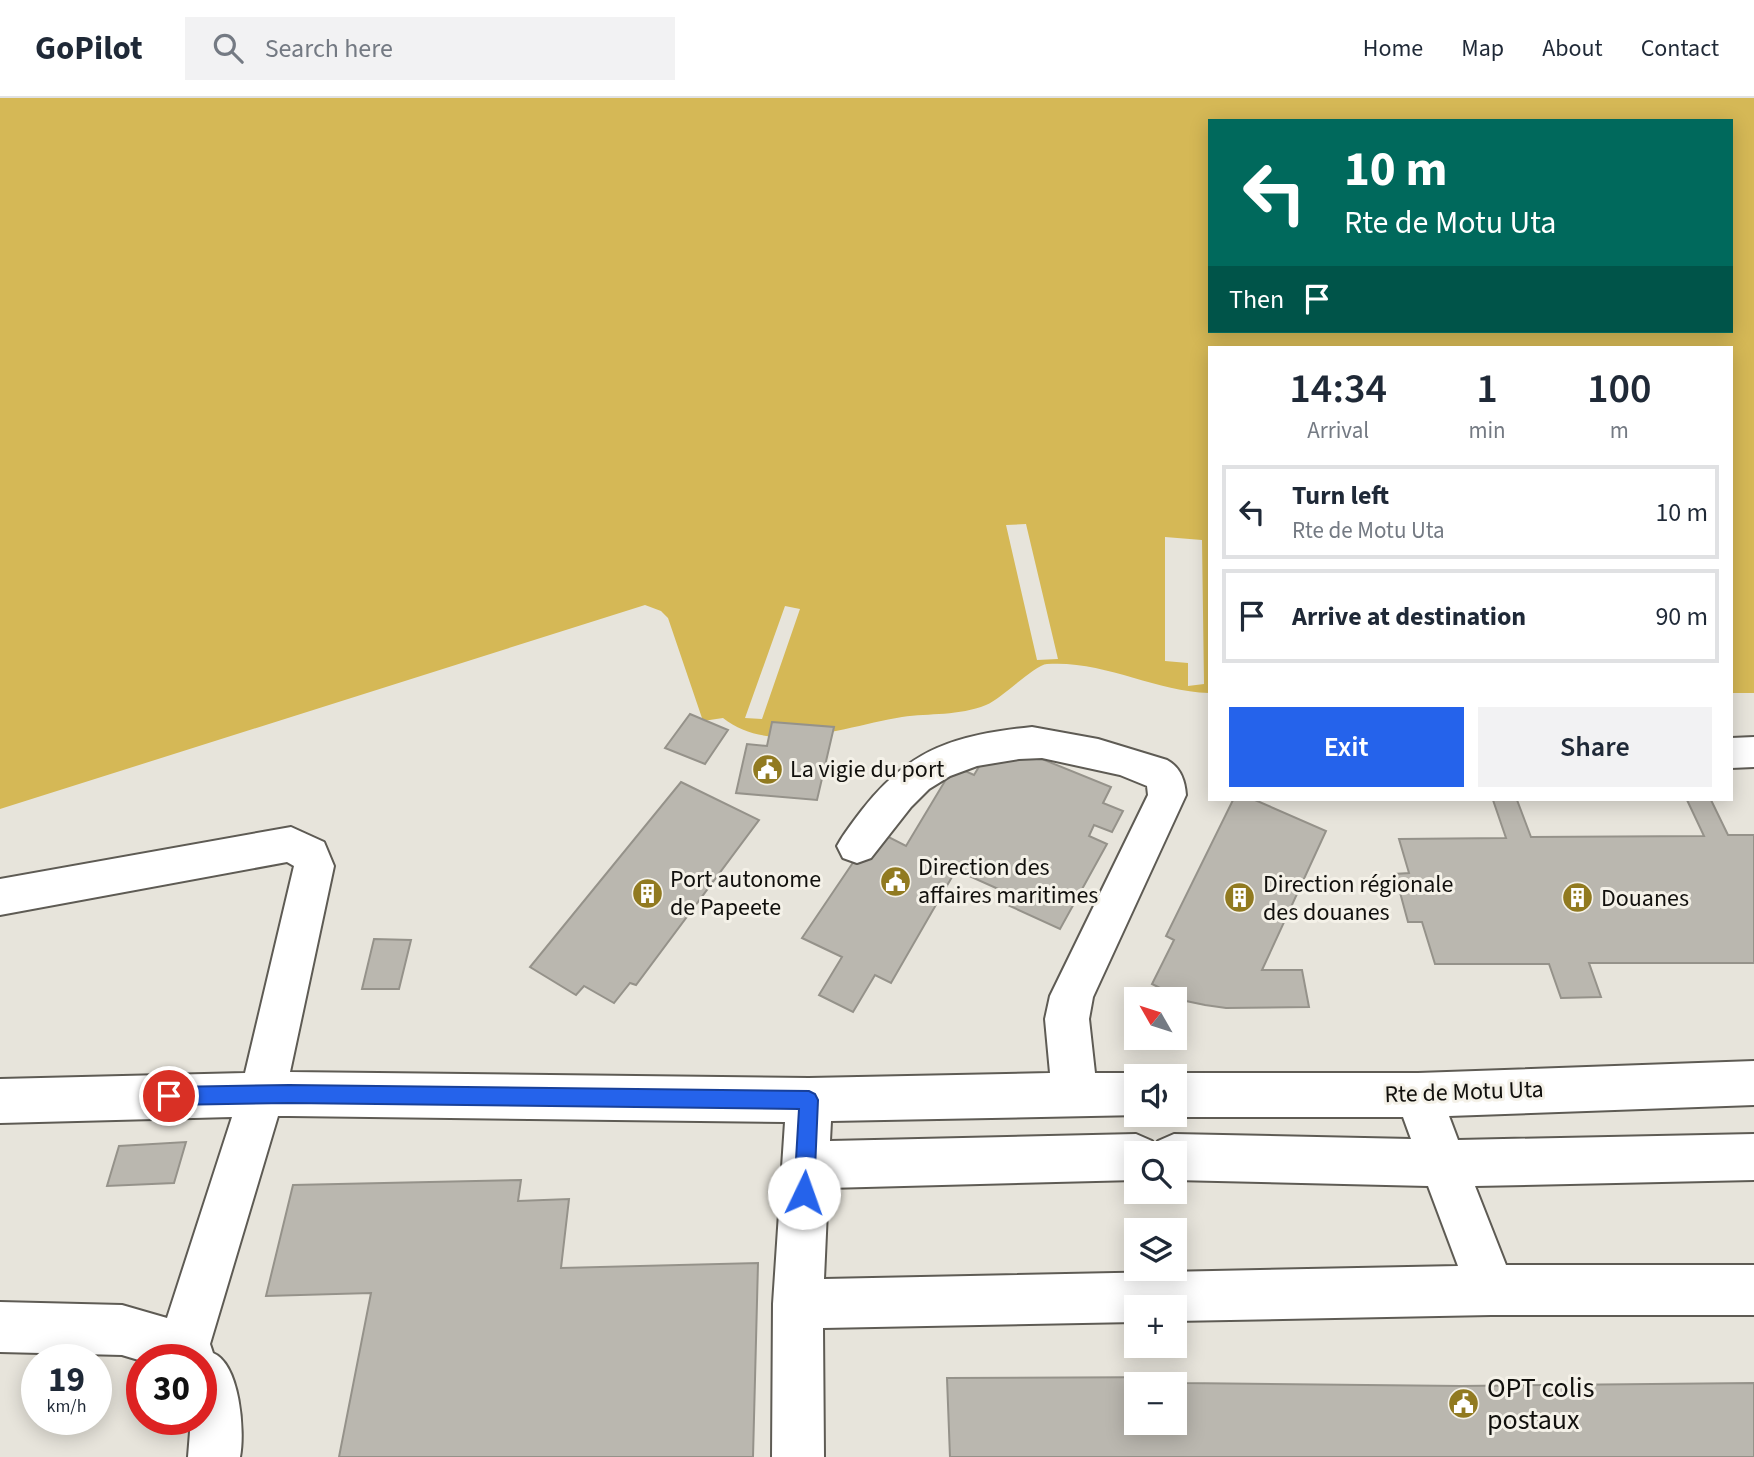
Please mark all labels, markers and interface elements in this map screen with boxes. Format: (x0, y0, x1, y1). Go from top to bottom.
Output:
search box (185, 17, 675, 80)
text: GoPilot (35, 25, 143, 72)
icon: search (209, 29, 247, 67)
text: Search here (265, 30, 393, 67)
text: Home (1363, 31, 1423, 66)
text: Map (1461, 31, 1504, 66)
text: About (1542, 31, 1603, 66)
text: Contact (1641, 31, 1719, 66)
text: 10 m (1344, 135, 1448, 205)
icon: left (1229, 147, 1320, 238)
text: Rte de Motu Uta (1344, 200, 1556, 246)
icon: arrive (1298, 280, 1336, 318)
text: Then (1229, 281, 1284, 318)
text: 14:34 (1289, 359, 1387, 419)
text: 1 (1476, 359, 1498, 419)
text: 100 (1587, 359, 1652, 419)
text: Arrival (1307, 414, 1369, 447)
text: min (1468, 414, 1506, 447)
text: m (1610, 414, 1629, 447)
text: Turn left (1292, 477, 1389, 514)
icon: left (1233, 493, 1271, 531)
text: 10 m (1655, 494, 1708, 531)
text: Rte de Motu Uta (1292, 514, 1445, 547)
icon: arrive (1233, 597, 1271, 635)
text: Arrive at destination (1292, 598, 1526, 635)
text: 90 m (1655, 598, 1708, 635)
button: Exit (1229, 707, 1464, 787)
button: Share (1478, 707, 1712, 787)
public building icon: La vigie du port (750, 752, 784, 786)
place label: La vigie du port (790, 752, 944, 787)
place label: Direction des affaires maritimes (918, 850, 1098, 913)
place label: Port autonome de Papeete (670, 862, 821, 925)
public building icon: Direction des affaires maritimes (878, 864, 912, 898)
place label: Direction régionale des douanes (1263, 867, 1453, 930)
building icon: Port autonome de Papeete (630, 876, 664, 910)
building icon: Direction régionale des douanes (1223, 881, 1257, 915)
building icon: Douanes (1561, 881, 1595, 915)
place label: Douanes (1601, 881, 1689, 916)
north arrow (1124, 987, 1186, 1050)
map controls (1124, 987, 1187, 1435)
button: sound (1124, 1064, 1187, 1127)
pin (139, 1066, 199, 1126)
street label: Rte de Motu Uta (1384, 1072, 1544, 1112)
icon: arrive (150, 1077, 188, 1115)
button: search (1124, 1141, 1187, 1204)
position arrow (767, 1156, 841, 1230)
button: layers (1124, 1218, 1187, 1281)
button: + (1124, 1295, 1187, 1358)
speed limit sign: 30 (126, 1344, 217, 1435)
text: 19 (48, 1355, 85, 1405)
place label: OPT colis postaux (1487, 1368, 1595, 1440)
button: − (1124, 1372, 1187, 1435)
public building icon: OPT colis postaux (1447, 1387, 1481, 1421)
text: km/h (47, 1394, 86, 1419)

